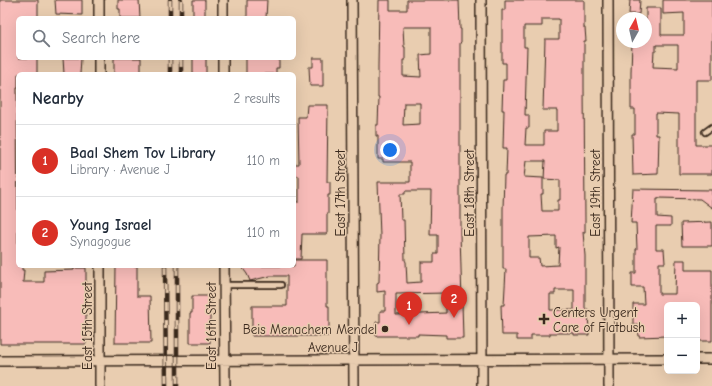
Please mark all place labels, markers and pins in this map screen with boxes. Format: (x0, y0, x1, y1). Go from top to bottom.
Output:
pin: 2 (441, 285, 467, 318)
pin: 1 (396, 292, 422, 325)
place label: Centers Urgent Care of Flatbush (553, 305, 645, 335)
marker: Centers Urgent Care of Flatbush (538, 313, 550, 325)
place label: Beis Menachem Mendel (243, 322, 377, 337)
marker: Beis Menachem Mendel (380, 324, 390, 334)

